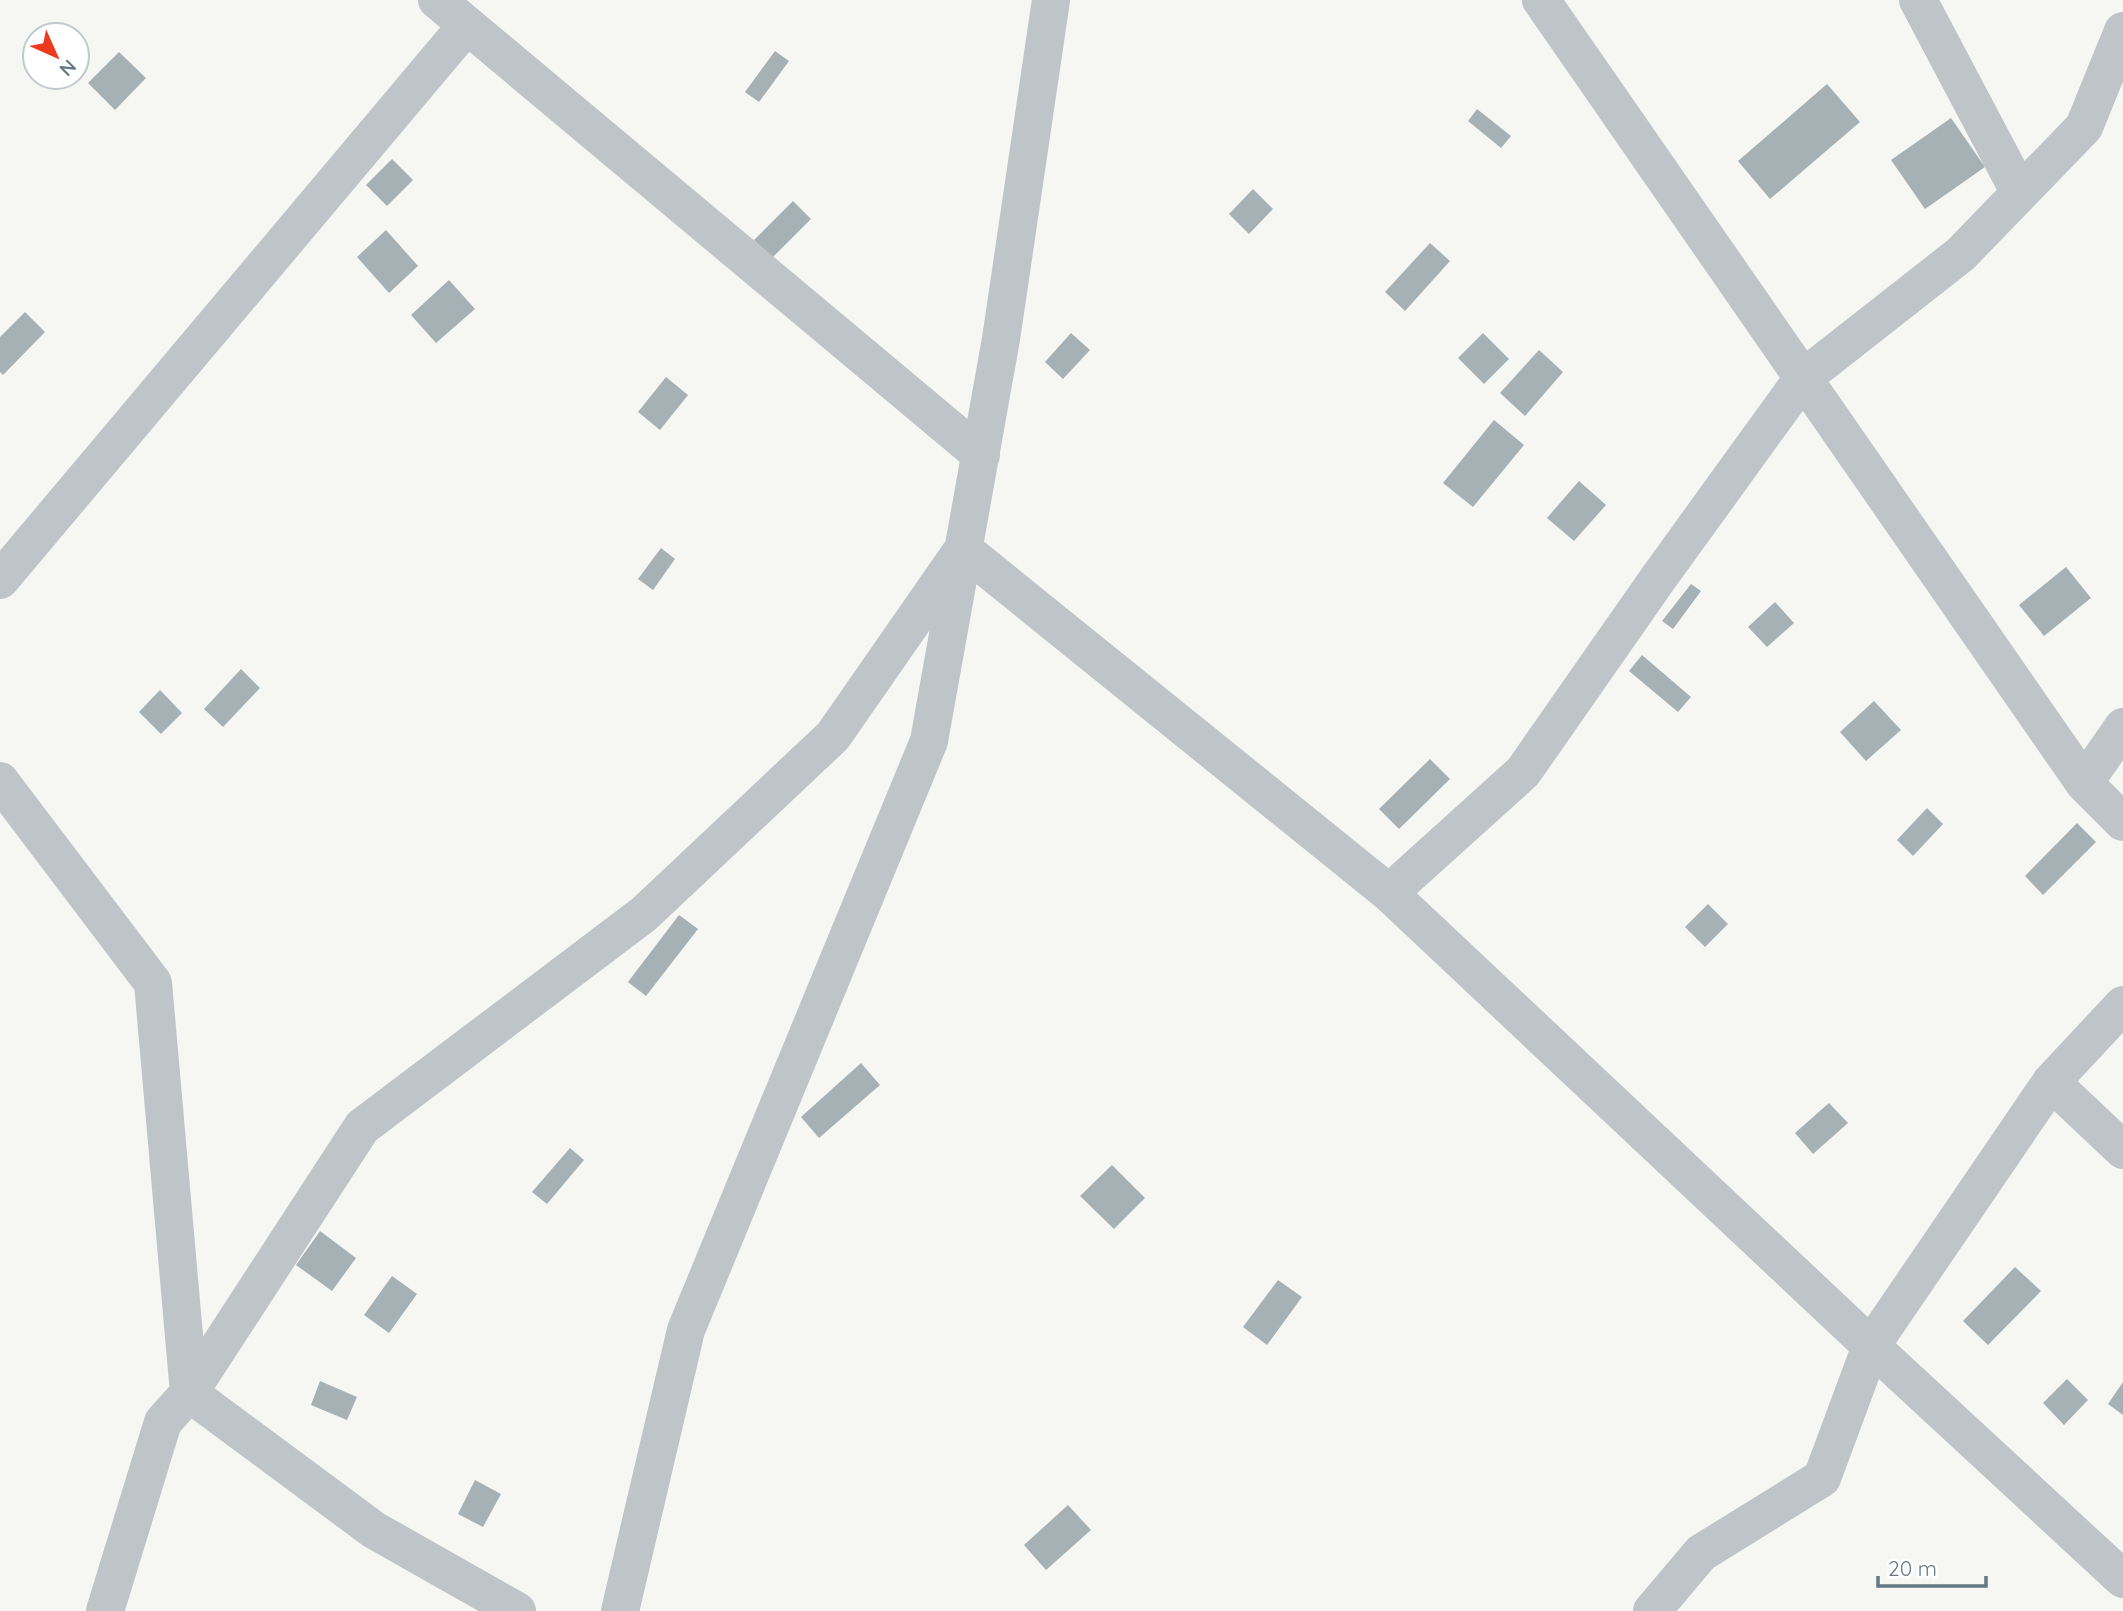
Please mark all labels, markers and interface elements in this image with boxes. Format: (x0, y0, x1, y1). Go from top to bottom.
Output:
north arrow (21, 21, 91, 91)
text: N (55, 55, 81, 81)
scale bar (1878, 1544, 1986, 1588)
text: 20 m (1888, 1555, 1937, 1581)

